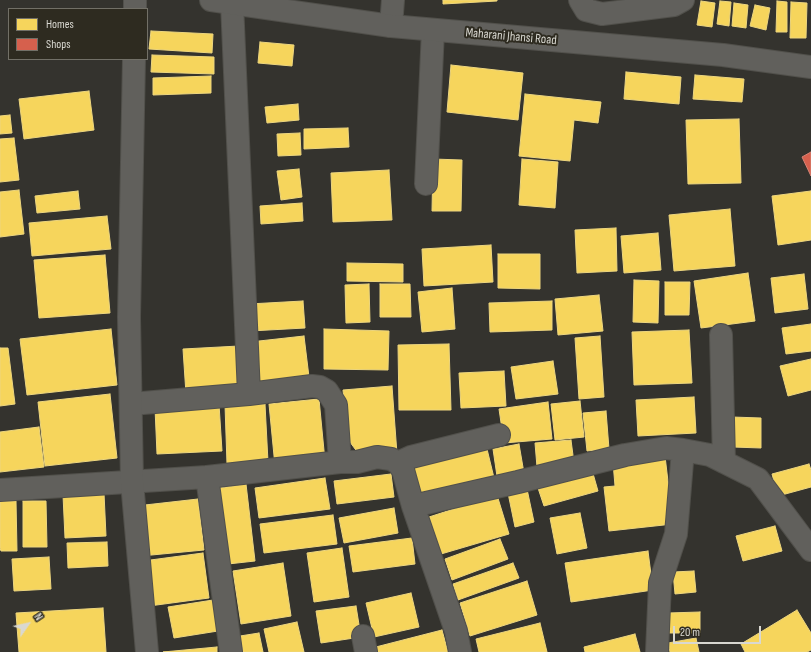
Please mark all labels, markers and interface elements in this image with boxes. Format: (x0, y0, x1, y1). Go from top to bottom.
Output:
legend (8, 8, 148, 60)
text: Homes (46, 17, 74, 32)
street label: Maharani Jhansi Road (465, 25, 557, 49)
text: Shops (46, 37, 71, 52)
north arrow (8, 604, 48, 644)
text: N (31, 611, 45, 623)
scale bar (675, 618, 763, 644)
text: 20 m (680, 625, 700, 640)

